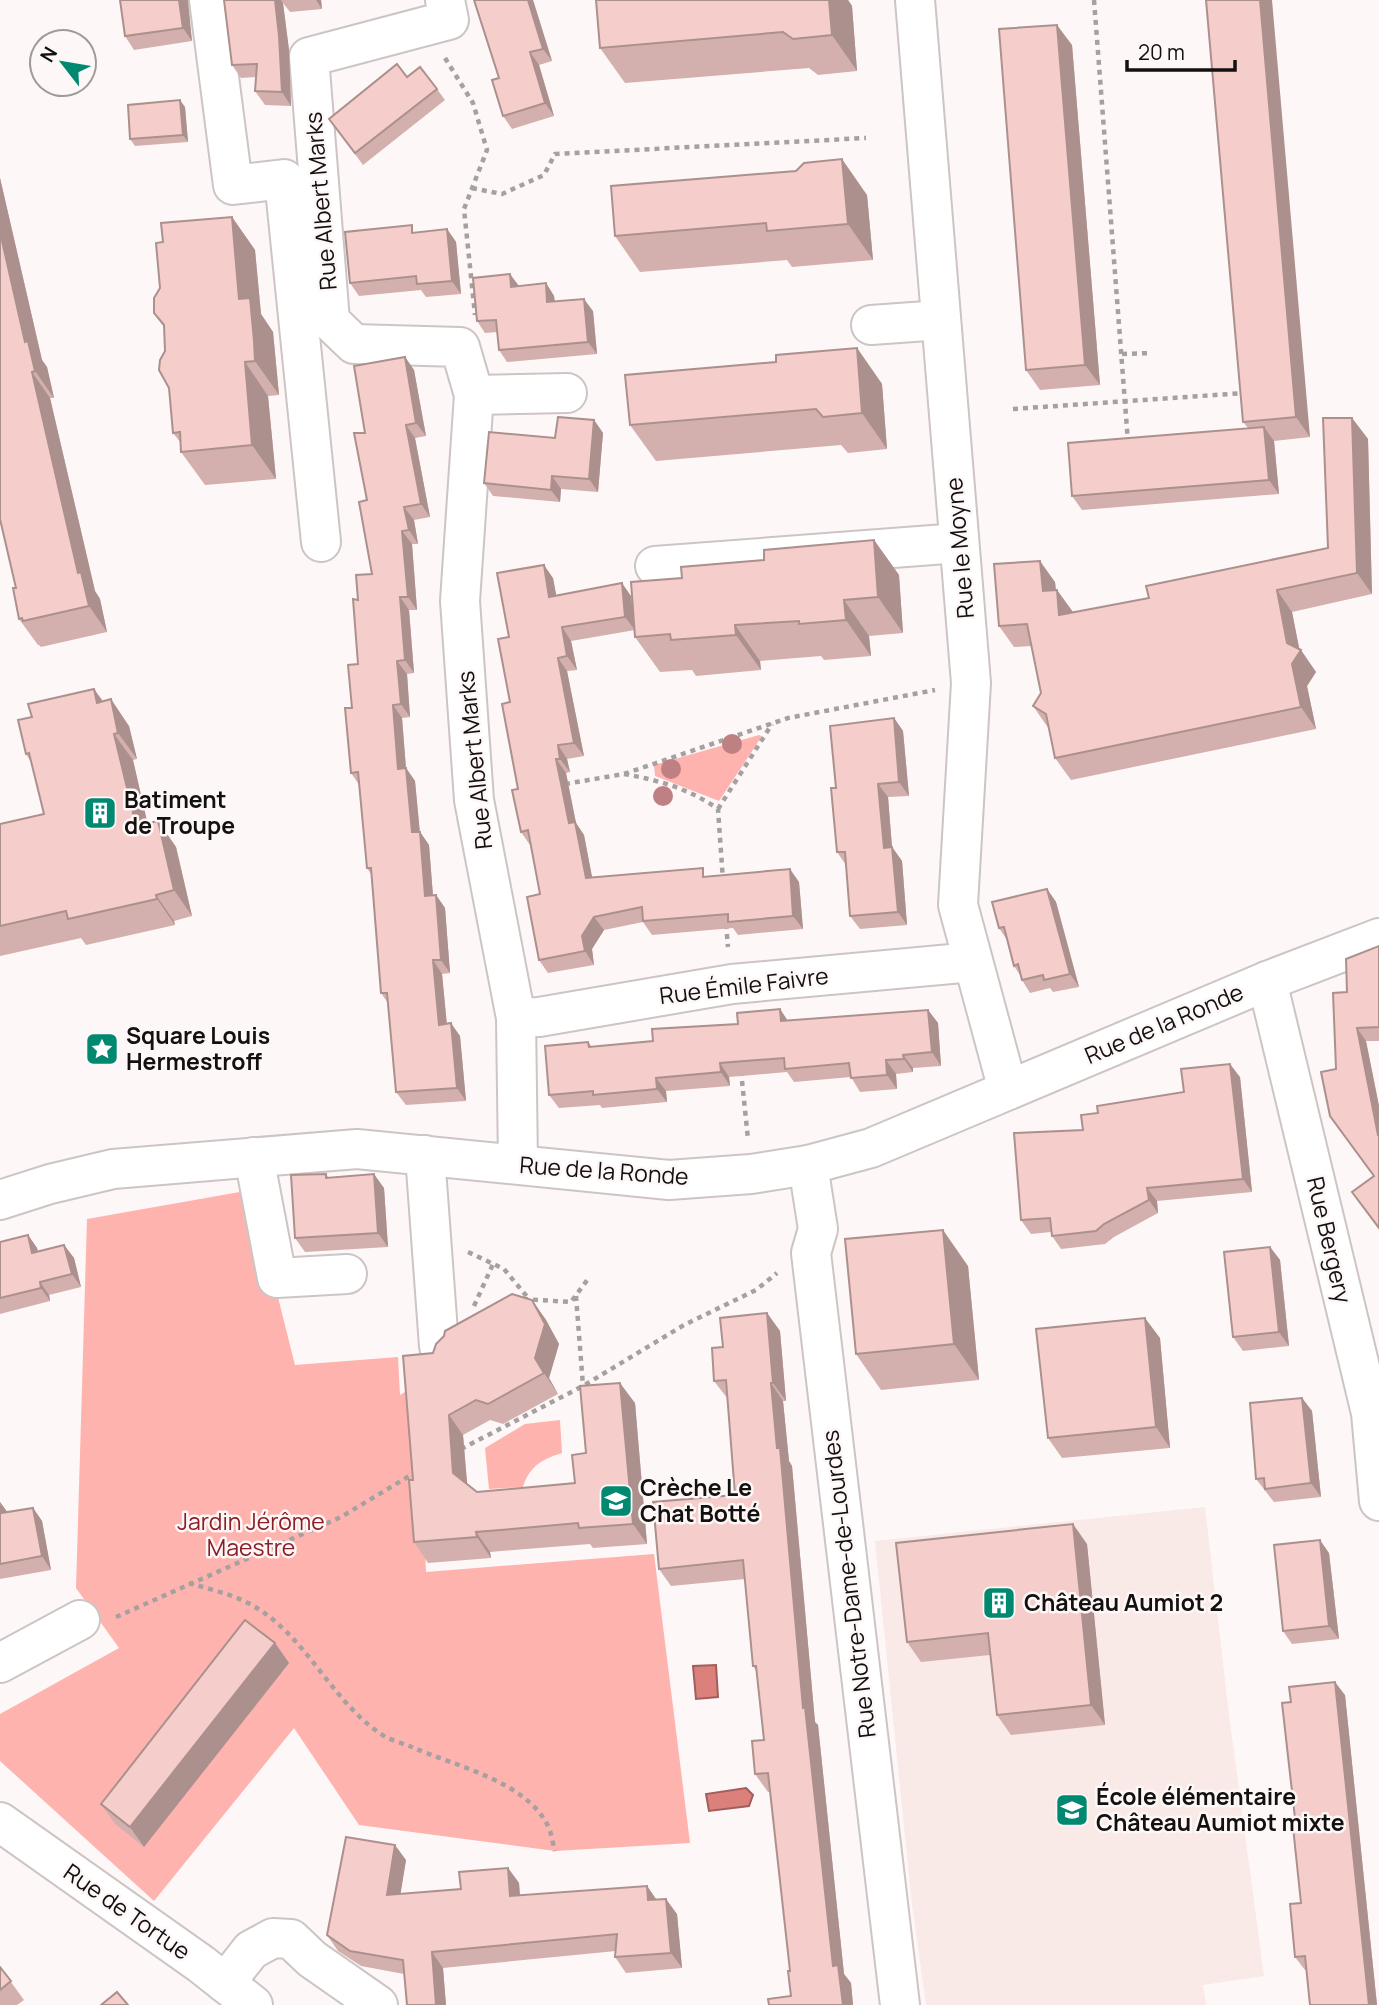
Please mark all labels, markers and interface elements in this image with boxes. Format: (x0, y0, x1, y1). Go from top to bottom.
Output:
north arrow (28, 28, 98, 98)
scale bar (1127, 28, 1236, 72)
text: 20 m (1138, 38, 1185, 66)
text: N (34, 42, 63, 67)
street label: Rue Albert Marks (296, 111, 344, 292)
street label: Rue le Moyne (937, 476, 981, 620)
street label: Rue Albert Marks (449, 669, 499, 851)
place label: Batiment de Troupe (124, 783, 235, 841)
building icon: Batiment de Troupe (81, 794, 119, 832)
street label: Rue Émile Faivre (658, 959, 830, 1011)
street label: Rue de la Ronde (1079, 975, 1248, 1071)
place label: Square Louis Hermestroff (126, 1019, 270, 1077)
place icon: Square Louis Hermestroff (83, 1030, 121, 1068)
street label: Rue de la Ronde (518, 1148, 690, 1192)
street label: Rue Bergery (1300, 1173, 1360, 1306)
street label: Rue Notre-Dame-de-Lourdes (813, 1429, 883, 1740)
place label: Crèche Le Chat Botté (640, 1471, 760, 1529)
school or university icon: Crèche Le Chat Botté (597, 1482, 635, 1520)
park label: Jardin Jérôme Maestre (177, 1505, 325, 1563)
building icon: Château Aumiot 2 (980, 1584, 1018, 1622)
place label: Château Aumiot 2 (1024, 1586, 1223, 1618)
place label: École élémentaire Château Aumiot mixte (1096, 1780, 1345, 1838)
school or university icon: École élémentaire Château Aumiot mixte (1053, 1791, 1091, 1829)
street label: Rue de Tortue (58, 1856, 197, 1967)

